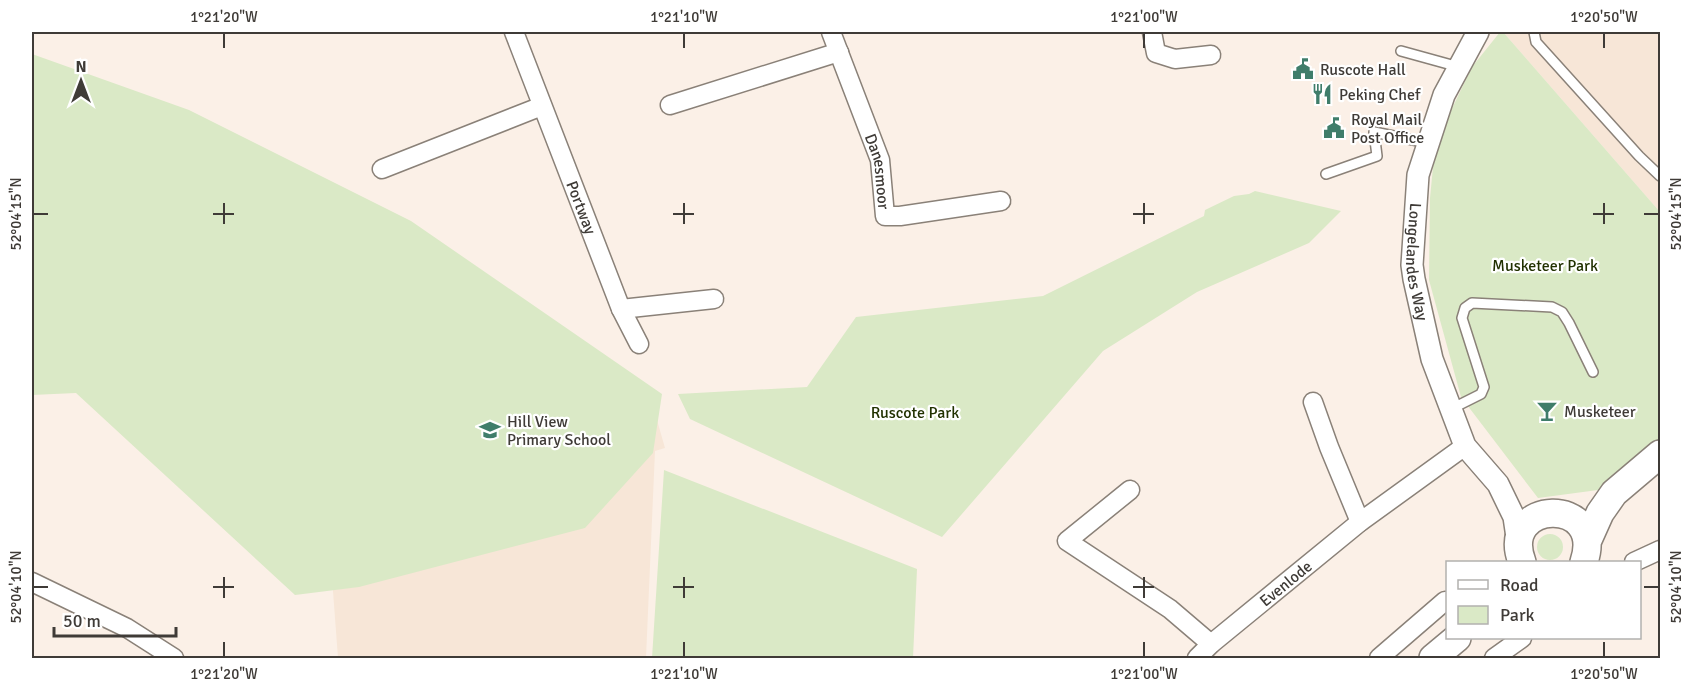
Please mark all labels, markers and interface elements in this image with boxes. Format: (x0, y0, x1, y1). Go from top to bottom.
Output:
text: 1°21'20"W (190, 8, 258, 26)
text: 1°21'10"W (650, 8, 718, 26)
text: 1°21'00"W (1110, 8, 1178, 26)
text: 1°20'50"W (1570, 8, 1638, 26)
north arrow (51, 51, 111, 111)
text: N (75, 57, 87, 77)
public building icon: Ruscote Hall (1291, 57, 1315, 81)
place label: Ruscote Hall (1320, 60, 1406, 80)
restaurant icon: Peking Chef (1310, 82, 1334, 106)
place label: Peking Chef (1339, 85, 1421, 105)
place label: Royal Mail Post Office (1351, 110, 1424, 148)
public building icon: Royal Mail Post Office (1322, 116, 1346, 140)
street label: Danesmoor (860, 131, 893, 211)
text: 52°04'15"N (7, 177, 25, 251)
text: 52°04'15"N (1667, 177, 1685, 251)
street label: Portway (561, 178, 600, 238)
street label: Longelandes Way (1401, 202, 1432, 323)
park label: Musketeer Park (1492, 256, 1598, 276)
bar icon: Musketeer (1535, 399, 1559, 423)
place label: Musketeer (1564, 402, 1636, 422)
park label: Ruscote Park (871, 403, 959, 423)
place label: Hill View Primary School (507, 412, 611, 450)
school or university icon: Hill View Primary School (478, 418, 502, 442)
text: 52°04'10"N (7, 550, 25, 624)
text: 52°04'10"N (1667, 550, 1685, 624)
street label: Evenlode (1256, 556, 1316, 611)
legend (1446, 561, 1641, 639)
text: Road (1500, 574, 1539, 596)
scale bar (54, 600, 176, 638)
text: Park (1500, 604, 1535, 626)
text: 50 m (63, 610, 101, 632)
text: 1°21'20"W (190, 665, 258, 683)
text: 1°21'10"W (650, 665, 718, 683)
text: 1°21'00"W (1110, 665, 1178, 683)
text: 1°20'50"W (1570, 665, 1638, 683)

